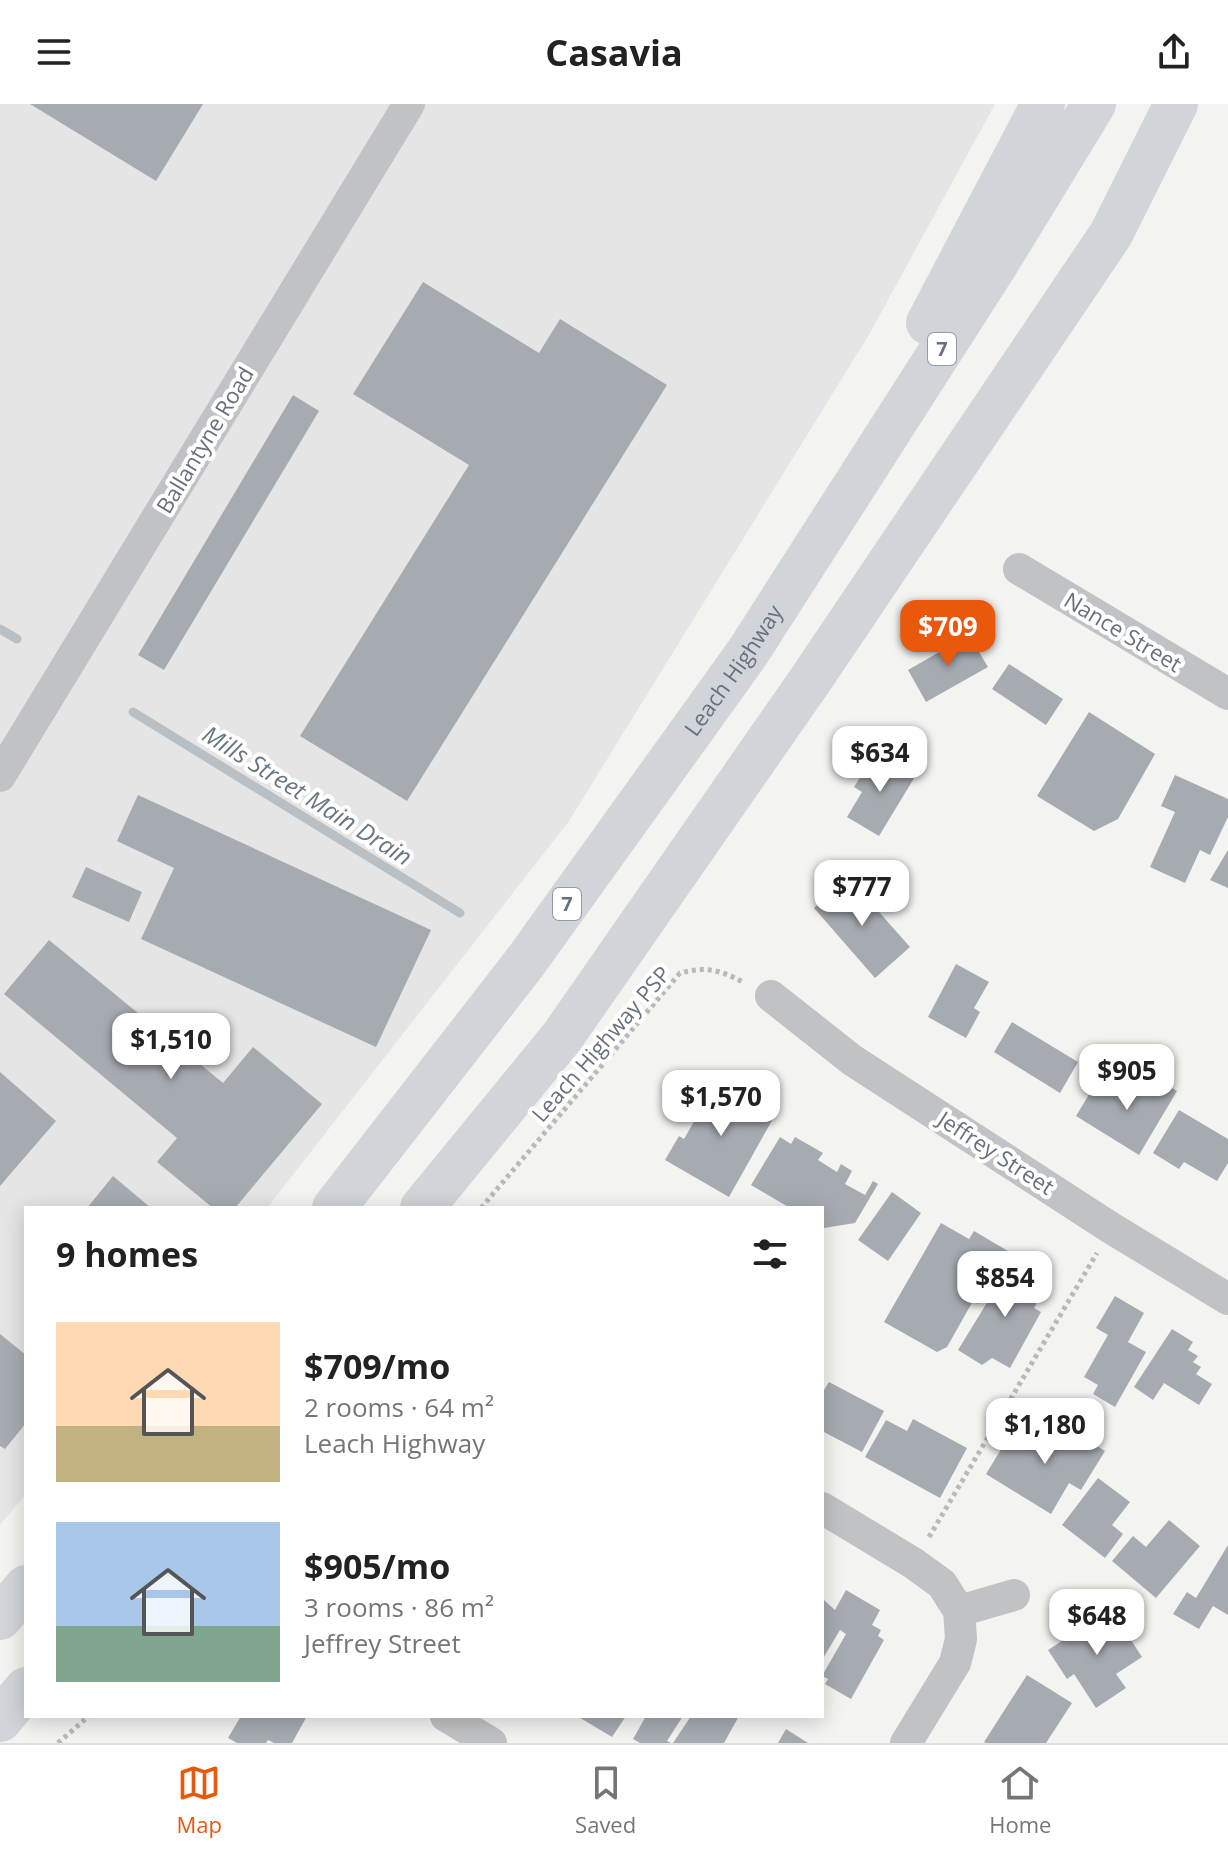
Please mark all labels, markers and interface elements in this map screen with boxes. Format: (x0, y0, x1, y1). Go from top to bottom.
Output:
text: Casavia (545, 28, 683, 77)
icon: menu (32, 30, 76, 74)
icon: share (1152, 30, 1196, 74)
road number: 7 (928, 333, 956, 365)
street label: Ballantyne Road (148, 361, 260, 518)
street label: Nance Street (1059, 584, 1188, 678)
street label: Leach Highway (677, 598, 789, 741)
pin: $709 (901, 600, 995, 668)
text: $709 (918, 608, 978, 644)
water label: Mills Street Main Drain (197, 717, 419, 873)
pin: $634 (833, 726, 927, 794)
text: $634 (850, 734, 910, 770)
pin: $777 (815, 860, 909, 928)
text: $777 (832, 868, 892, 904)
road number: 7 (553, 888, 581, 920)
street label: Leach Highway PSP (524, 959, 676, 1128)
pin: $1,510 (106, 1013, 236, 1081)
text: $1,510 (130, 1021, 212, 1057)
pin: $905 (1080, 1044, 1174, 1112)
text: $905 (1097, 1052, 1157, 1088)
pin: $1,570 (656, 1070, 786, 1138)
text: $1,570 (680, 1078, 762, 1114)
street label: Jeffrey Street (931, 1102, 1060, 1201)
text: 9 homes (56, 1231, 198, 1277)
icon: filters (748, 1232, 792, 1276)
pin: $854 (958, 1251, 1052, 1319)
text: $854 (975, 1259, 1035, 1295)
text: $709/mo (304, 1343, 450, 1389)
icon: home (120, 1354, 216, 1450)
text: 2 rooms · 64 m² (304, 1389, 494, 1425)
pin: $1,180 (980, 1398, 1110, 1466)
text: $1,180 (1004, 1406, 1086, 1442)
text: Leach Highway (304, 1425, 485, 1461)
text: $905/mo (304, 1543, 450, 1589)
icon: home (120, 1554, 216, 1650)
text: 3 rooms · 86 m² (304, 1589, 494, 1625)
pin: $648 (1050, 1589, 1144, 1657)
text: $648 (1067, 1597, 1127, 1633)
text: Jeffrey Street (304, 1625, 461, 1661)
tab: Map (177, 1761, 222, 1839)
tab: Saved (575, 1761, 636, 1839)
tab: Home (989, 1761, 1051, 1839)

